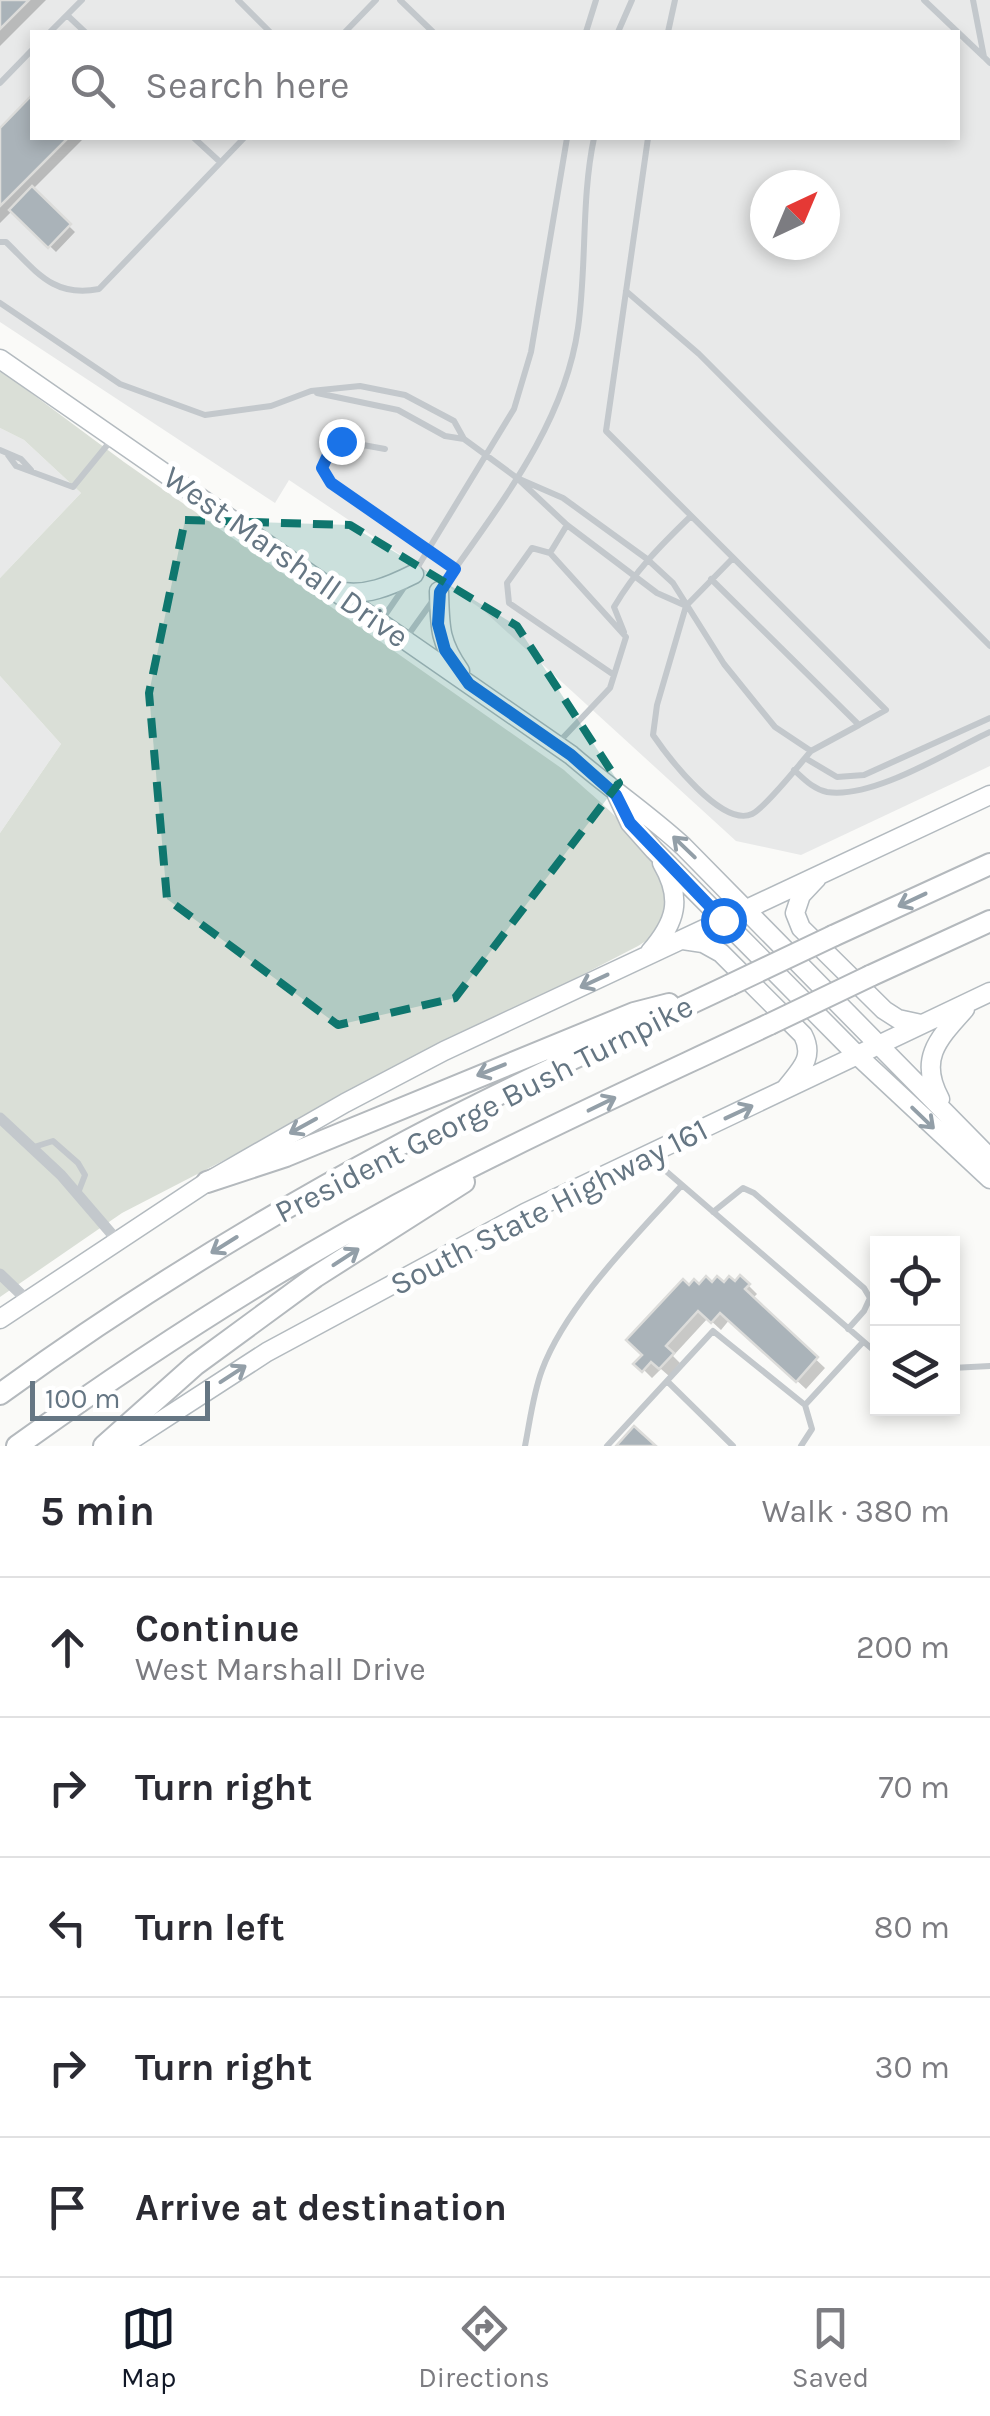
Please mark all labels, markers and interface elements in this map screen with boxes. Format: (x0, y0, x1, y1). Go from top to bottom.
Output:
search box (30, 30, 960, 140)
icon: search (65, 58, 120, 113)
text: Search here (145, 63, 349, 108)
north arrow (750, 170, 840, 260)
route end (319, 419, 365, 465)
street label: West Marshall Drive (156, 458, 416, 656)
one-way arrow (672, 836, 696, 860)
one-way arrow (897, 892, 927, 910)
route start (701, 898, 747, 944)
one-way arrow (580, 973, 610, 992)
street label: President George Bush Turnpike (269, 987, 699, 1231)
one-way arrow (476, 1062, 506, 1080)
one-way arrow (586, 1093, 616, 1112)
one-way arrow (723, 1102, 754, 1120)
one-way arrow (910, 1106, 934, 1130)
street label: South State Highway 161 (384, 1111, 714, 1303)
one-way arrow (289, 1116, 318, 1136)
one-way arrow (210, 1235, 239, 1255)
map controls (870, 1236, 960, 1416)
button: locate (870, 1236, 960, 1326)
one-way arrow (331, 1246, 359, 1267)
button: layers (870, 1326, 960, 1416)
one-way arrow (219, 1363, 247, 1384)
scale bar (30, 1376, 210, 1420)
text: 100 m (45, 1382, 120, 1415)
text: 5 min (40, 1486, 155, 1536)
text: Walk · 380 m (762, 1493, 950, 1530)
text: Continue (135, 1606, 299, 1651)
icon: ahead (40, 1620, 95, 1675)
text: 200 m (856, 1629, 950, 1666)
text: West Marshall Drive (135, 1651, 426, 1688)
icon: right (40, 1760, 95, 1815)
text: Turn right (135, 1765, 312, 1810)
text: 70 m (878, 1769, 950, 1806)
icon: left (40, 1900, 95, 1955)
text: Turn left (135, 1905, 285, 1950)
text: 80 m (874, 1909, 950, 1946)
icon: right (40, 2040, 95, 2095)
text: Turn right (135, 2045, 312, 2090)
text: 30 m (875, 2049, 950, 2086)
icon: arrive (40, 2180, 95, 2235)
text: Arrive at destination (135, 2185, 507, 2230)
tab: Map (121, 2301, 176, 2394)
tab: Directions (418, 2301, 550, 2394)
tab: Saved (792, 2301, 869, 2394)

